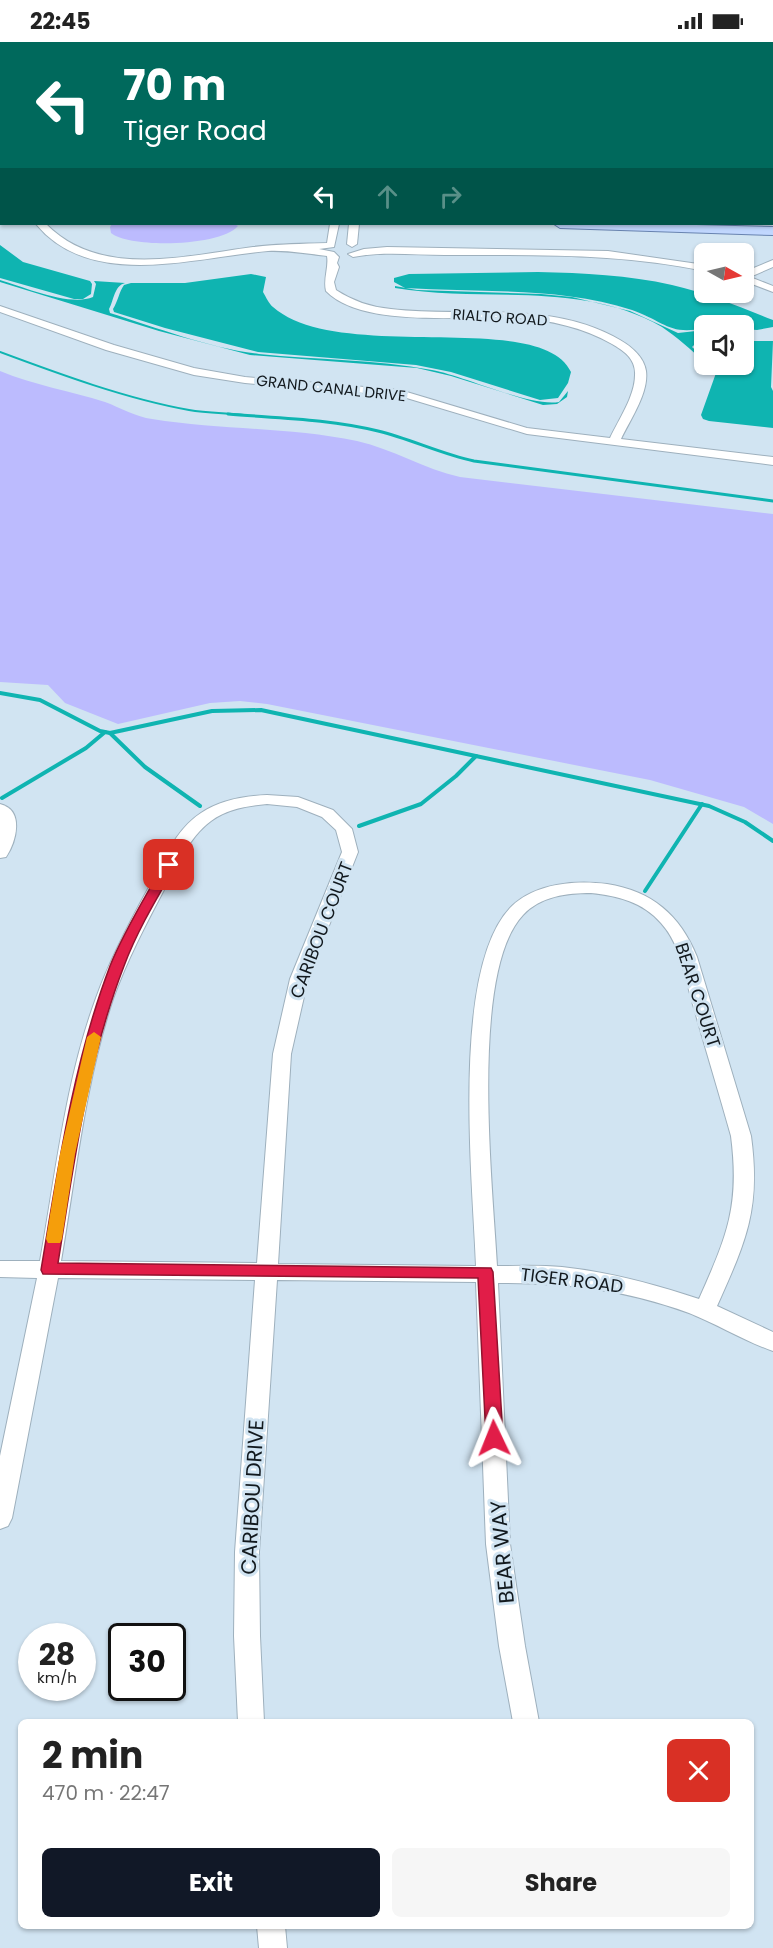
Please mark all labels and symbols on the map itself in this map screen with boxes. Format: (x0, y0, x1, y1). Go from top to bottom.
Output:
north arrow (694, 243, 754, 303)
street label: RIALTO ROAD (452, 303, 548, 331)
street label: GRAND CANAL DRIVE (255, 370, 407, 406)
pin (143, 839, 194, 890)
street label: CARIBOU COURT (283, 858, 359, 1002)
street label: BEAR COURT (669, 939, 727, 1051)
street label: TIGER ROAD (519, 1261, 625, 1299)
position arrow (462, 1406, 526, 1470)
street label: CARIBOU DRIVE (233, 1419, 271, 1575)
street label: BEAR WAY (483, 1499, 521, 1605)
speed limit sign: 30 (108, 1623, 186, 1701)

